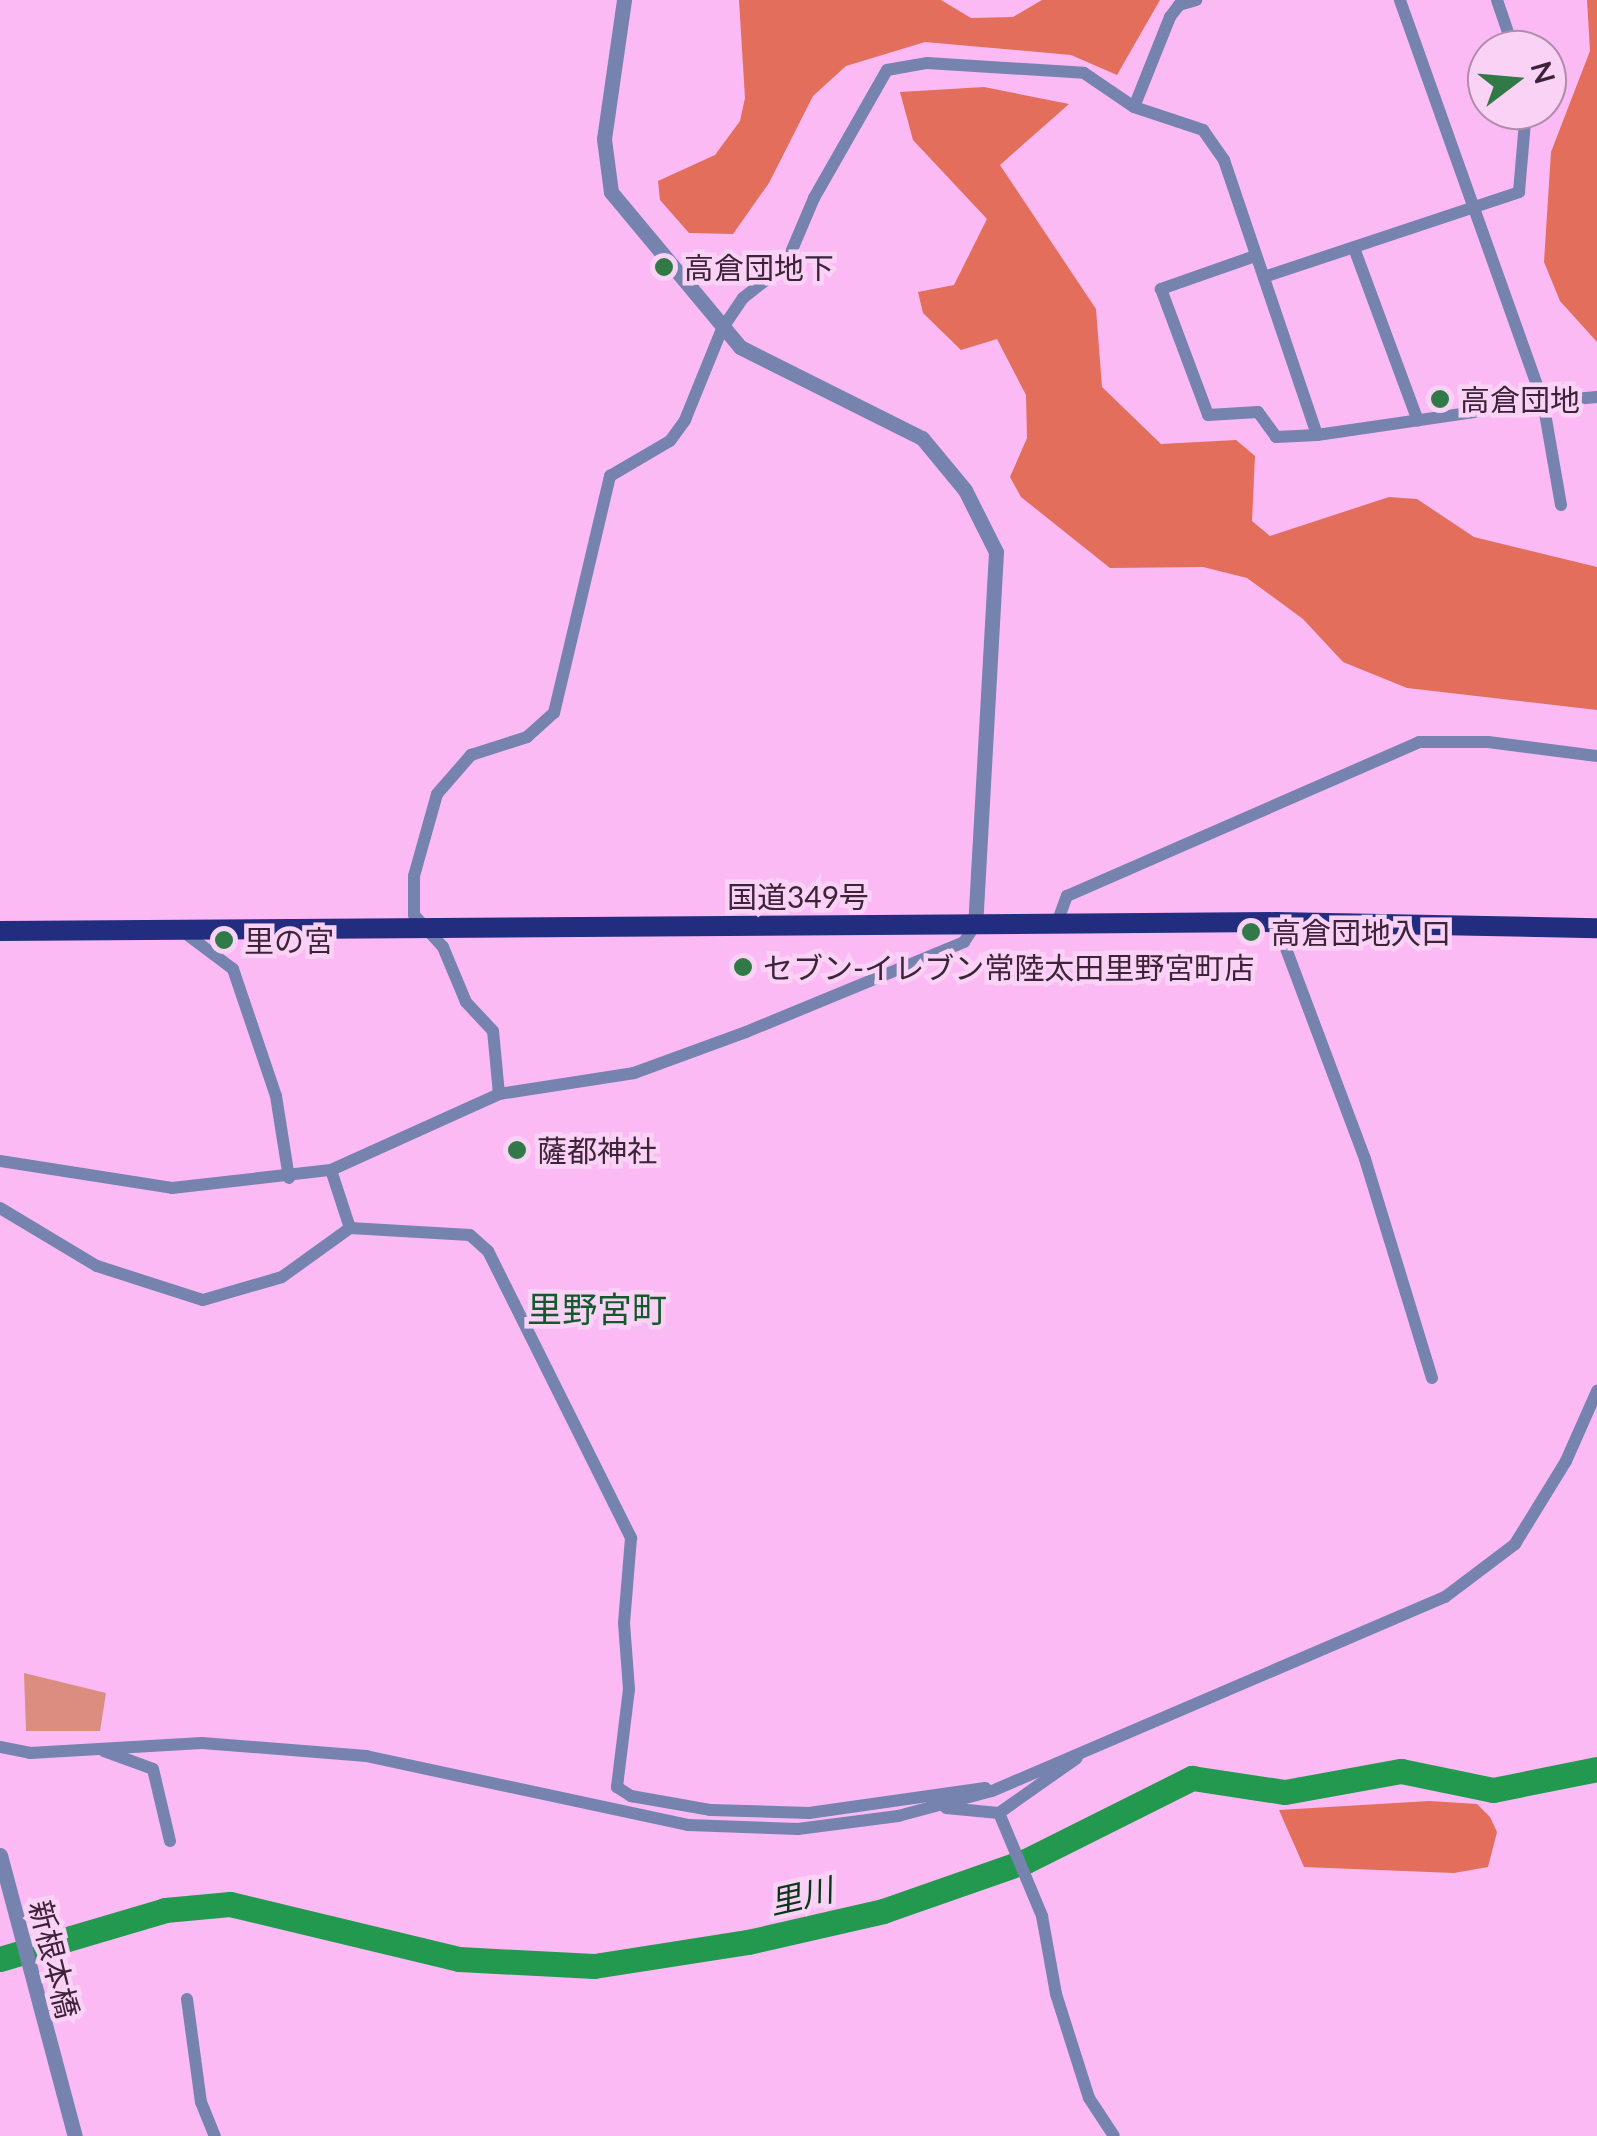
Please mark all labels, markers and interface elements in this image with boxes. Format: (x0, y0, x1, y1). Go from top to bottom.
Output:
north arrow (1467, 30, 1567, 130)
text: N (1525, 57, 1563, 87)
place label: 高倉団地下 (684, 249, 834, 285)
marker: 高倉団地下 (653, 256, 675, 278)
place label: 高倉団地 (1460, 381, 1580, 417)
marker: 高倉団地 (1429, 388, 1451, 410)
street label: 国道349号 (727, 878, 869, 914)
place label: 高倉団地入口 (1271, 914, 1451, 950)
marker: 高倉団地入口 (1240, 921, 1262, 943)
place label: 里の宮 (244, 922, 334, 958)
marker: 里の宮 (213, 929, 235, 951)
place label: セブン-イレブン常陸太田里野宮町店 (763, 949, 1254, 985)
marker: セブン-イレブン常陸太田里野宮町店 (732, 956, 754, 978)
place label: 薩都神社 (537, 1132, 657, 1168)
marker: 薩都神社 (506, 1139, 528, 1161)
district label: 里野宮町 (527, 1287, 667, 1329)
water label: 里川 (766, 1870, 836, 1922)
street label: 新根本橋 (23, 1896, 87, 2022)

